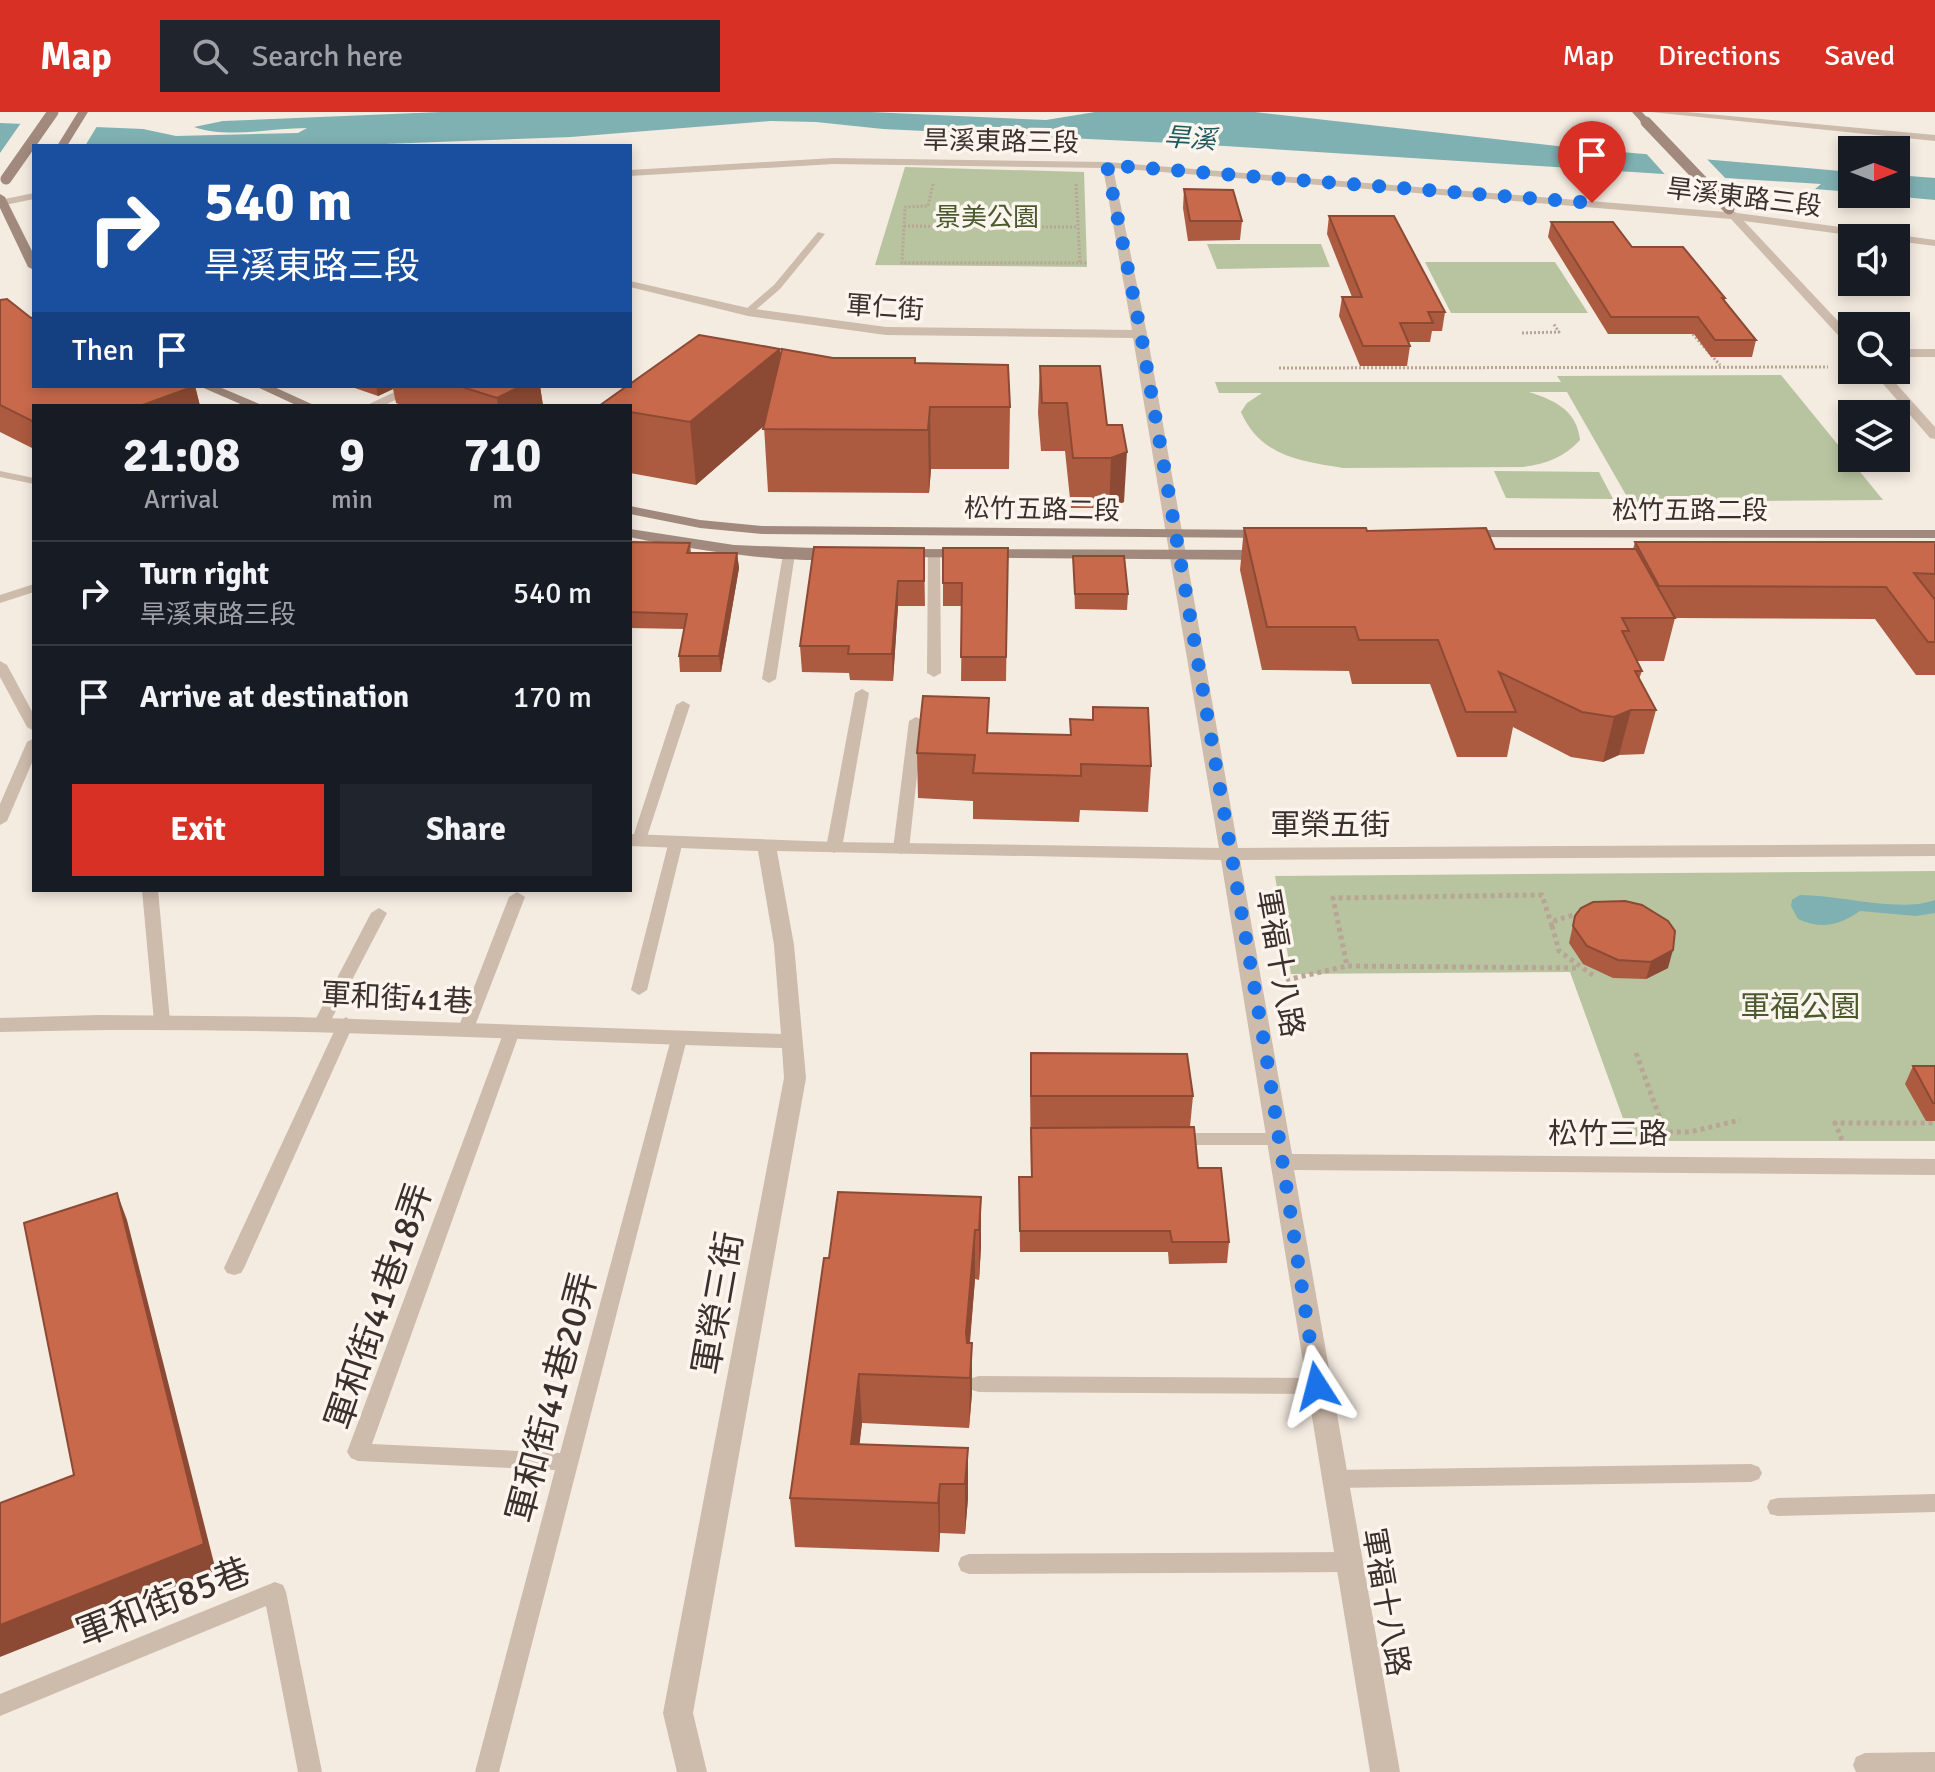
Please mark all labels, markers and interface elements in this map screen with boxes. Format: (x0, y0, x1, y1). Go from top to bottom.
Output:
search box (160, 20, 720, 92)
text: Map (40, 33, 112, 80)
icon: search (188, 34, 232, 78)
text: Search here (252, 38, 403, 75)
text: Map (1562, 39, 1614, 73)
text: Directions (1658, 39, 1780, 73)
text: Saved (1824, 39, 1895, 73)
water label: 旱溪 (1163, 121, 1221, 157)
pin (1558, 121, 1626, 203)
street label: 旱溪東路三段 (923, 125, 1079, 159)
icon: arrive (1570, 133, 1614, 177)
north arrow (1838, 136, 1910, 208)
map controls (1838, 136, 1910, 472)
text: 540 m (204, 167, 352, 236)
street label: 旱溪東路三段 (1665, 173, 1823, 223)
icon: right (72, 176, 176, 280)
park label: 景美公園 (935, 202, 1039, 234)
button: sound (1838, 224, 1910, 296)
text: 旱溪東路三段 (204, 244, 420, 289)
street label: 軍仁街 (845, 289, 925, 327)
button: search (1838, 312, 1910, 384)
icon: arrive (150, 328, 194, 372)
text: Then (72, 332, 134, 369)
button: layers (1838, 400, 1910, 472)
text: 21:08 (123, 426, 240, 485)
text: 9 (339, 426, 365, 485)
text: 710 (464, 426, 541, 485)
text: Arrival (144, 484, 219, 516)
text: min (331, 484, 373, 516)
text: m (492, 484, 513, 516)
street label: 松竹五路二段 (964, 493, 1120, 527)
street label: 松竹五路二段 (1612, 495, 1768, 527)
text: Turn right (140, 556, 269, 593)
icon: right (72, 571, 116, 615)
text: 540 m (513, 575, 592, 612)
text: 旱溪東路三段 (140, 599, 296, 631)
icon: arrive (72, 675, 116, 719)
text: Arrive at destination (140, 679, 409, 716)
text: 170 m (513, 679, 592, 716)
button: Exit (72, 784, 324, 876)
button: Share (340, 784, 592, 876)
street label: 軍榮五街 (1270, 807, 1390, 844)
street label: 軍福十八路 (1248, 886, 1311, 1040)
street label: 軍和街41巷 (320, 976, 474, 1021)
park label: 軍福公園 (1740, 989, 1860, 1026)
street label: 松竹三路 (1548, 1116, 1668, 1153)
street label: 軍和街41巷18弄 (316, 1177, 443, 1436)
street label: 軍榮三街 (684, 1228, 753, 1378)
street label: 軍和街41巷20弄 (497, 1267, 608, 1528)
position arrow (1275, 1344, 1359, 1428)
street label: 軍福十八路 (1354, 1525, 1417, 1679)
street label: 軍和街85巷 (70, 1549, 257, 1656)

